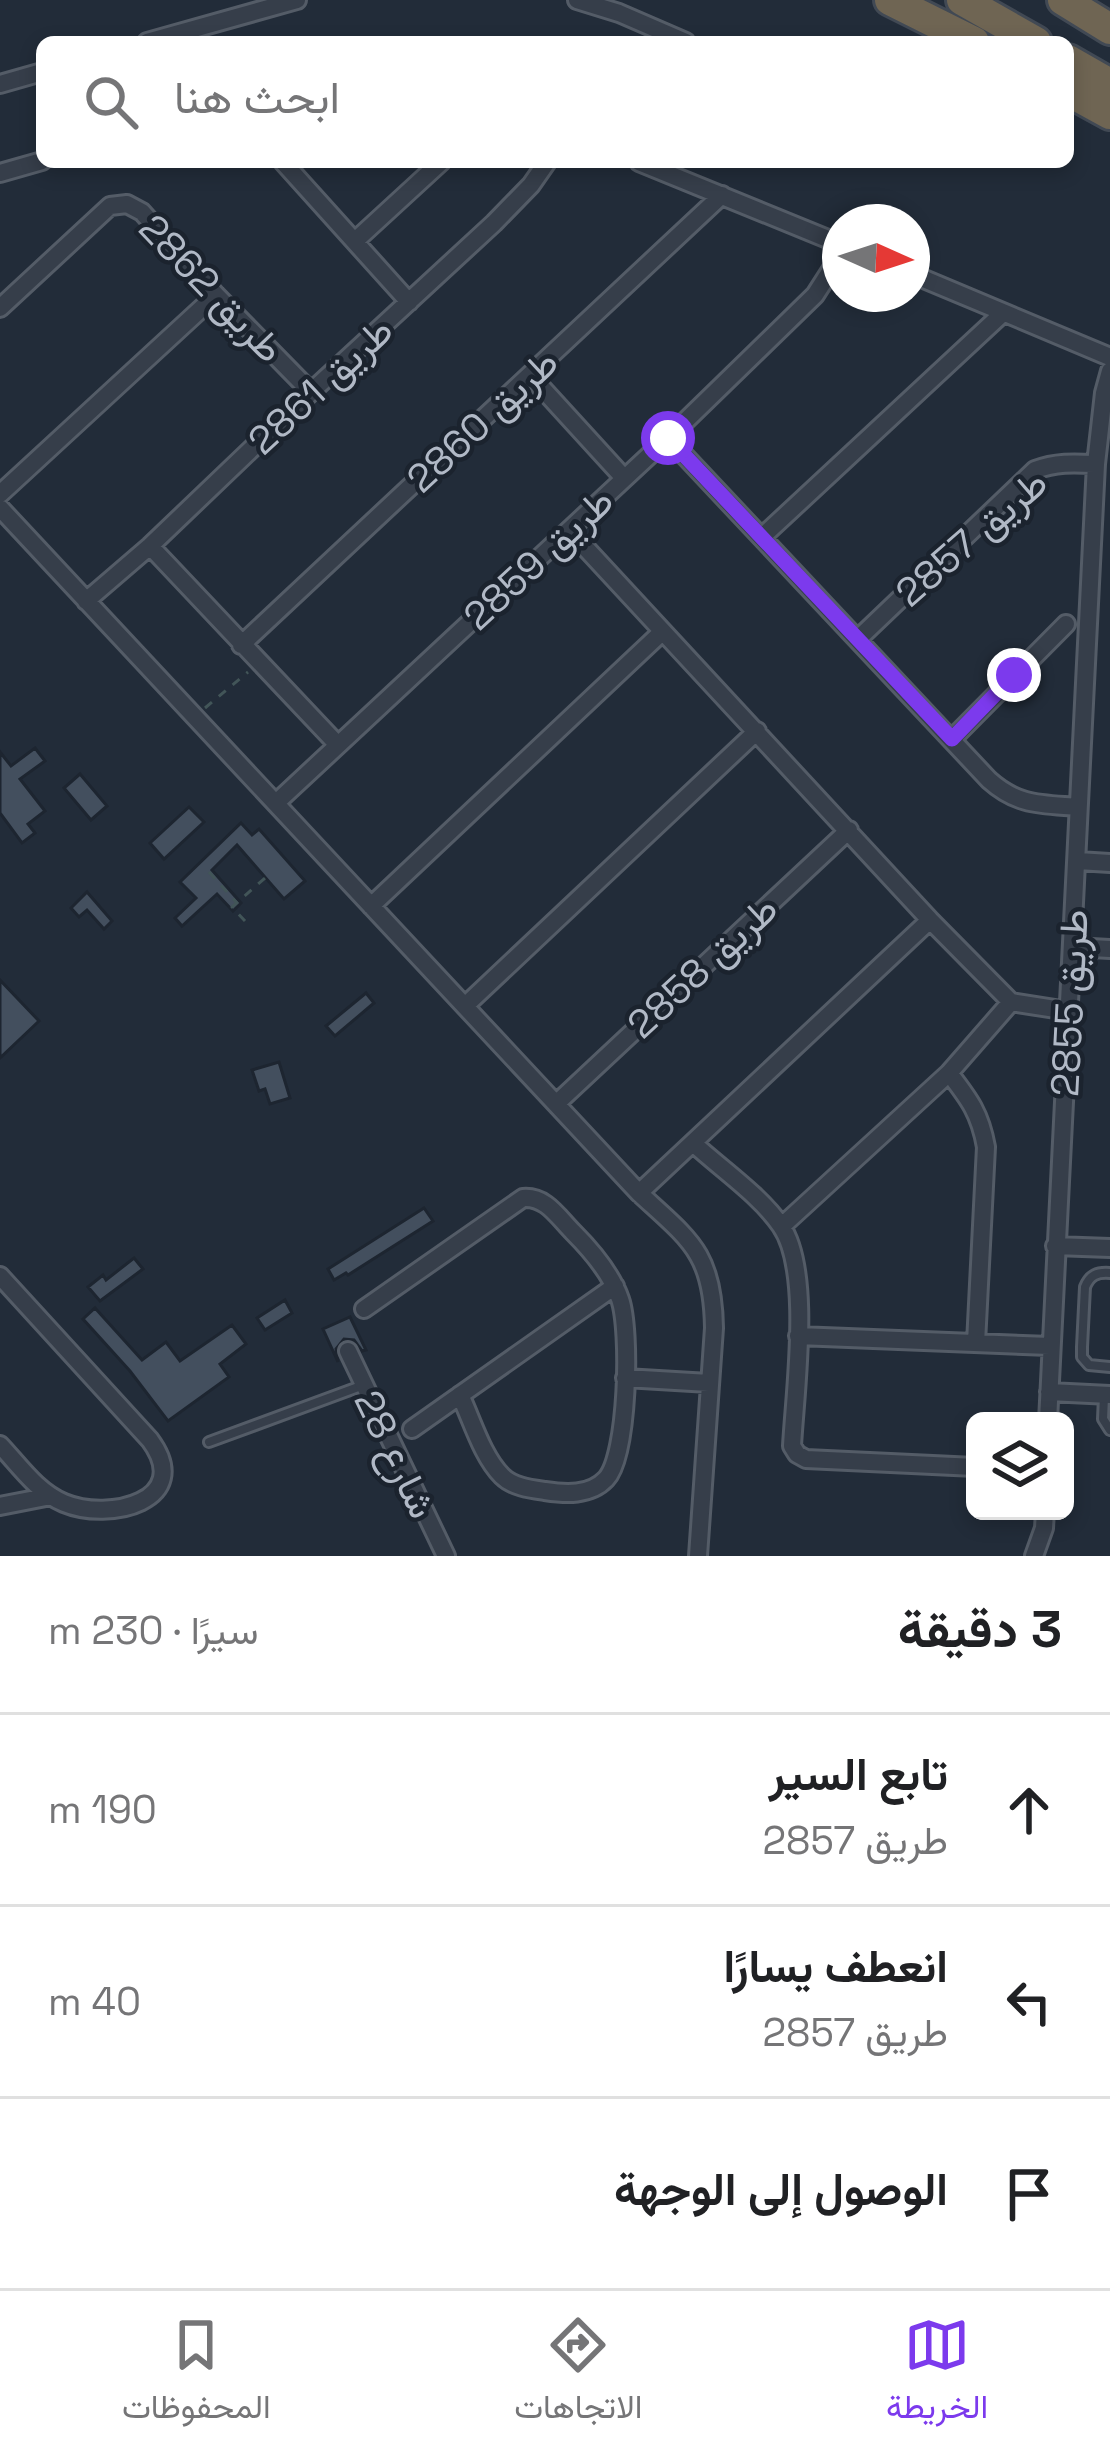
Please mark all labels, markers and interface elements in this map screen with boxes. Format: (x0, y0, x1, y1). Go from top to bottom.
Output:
search box (36, 36, 1074, 168)
icon: search (78, 69, 144, 135)
text: ابحث هنا (174, 69, 340, 126)
street label: طريق 2862 (129, 204, 294, 373)
north arrow (822, 204, 930, 312)
street label: طريق 2861 (238, 306, 403, 465)
street label: طريق 2860 (396, 338, 568, 503)
route start (641, 411, 695, 465)
street label: طريق 2857 (885, 458, 1057, 617)
street label: طريق 2859 (453, 476, 624, 640)
route end (987, 648, 1041, 702)
street label: طريق 2858 (617, 884, 788, 1048)
street label: طريق 2855 (1040, 908, 1099, 1098)
street label: شارع 28 (342, 1382, 447, 1527)
map controls (966, 1412, 1074, 1520)
button: layers (966, 1412, 1074, 1520)
text: 3 دقيقة (898, 1597, 1062, 1662)
text: سيرًا · 230 m (48, 1606, 259, 1655)
text: تابع السير (769, 1746, 948, 1803)
icon: ahead (996, 1777, 1062, 1843)
text: 190 m (48, 1785, 157, 1834)
text: طريق 2857 (763, 1816, 948, 1865)
text: انعطف يسارًا (724, 1938, 948, 1995)
icon: left (996, 1969, 1062, 2035)
text: 40 m (48, 1977, 141, 2026)
text: طريق 2857 (763, 2008, 948, 2057)
text: الوصول إلى الوجهة (614, 2161, 948, 2218)
icon: arrive (996, 2161, 1062, 2227)
tab: المحفوظات (122, 2312, 271, 2436)
tab: الاتجاهات (514, 2312, 642, 2436)
tab: الخريطة (886, 2312, 988, 2436)

